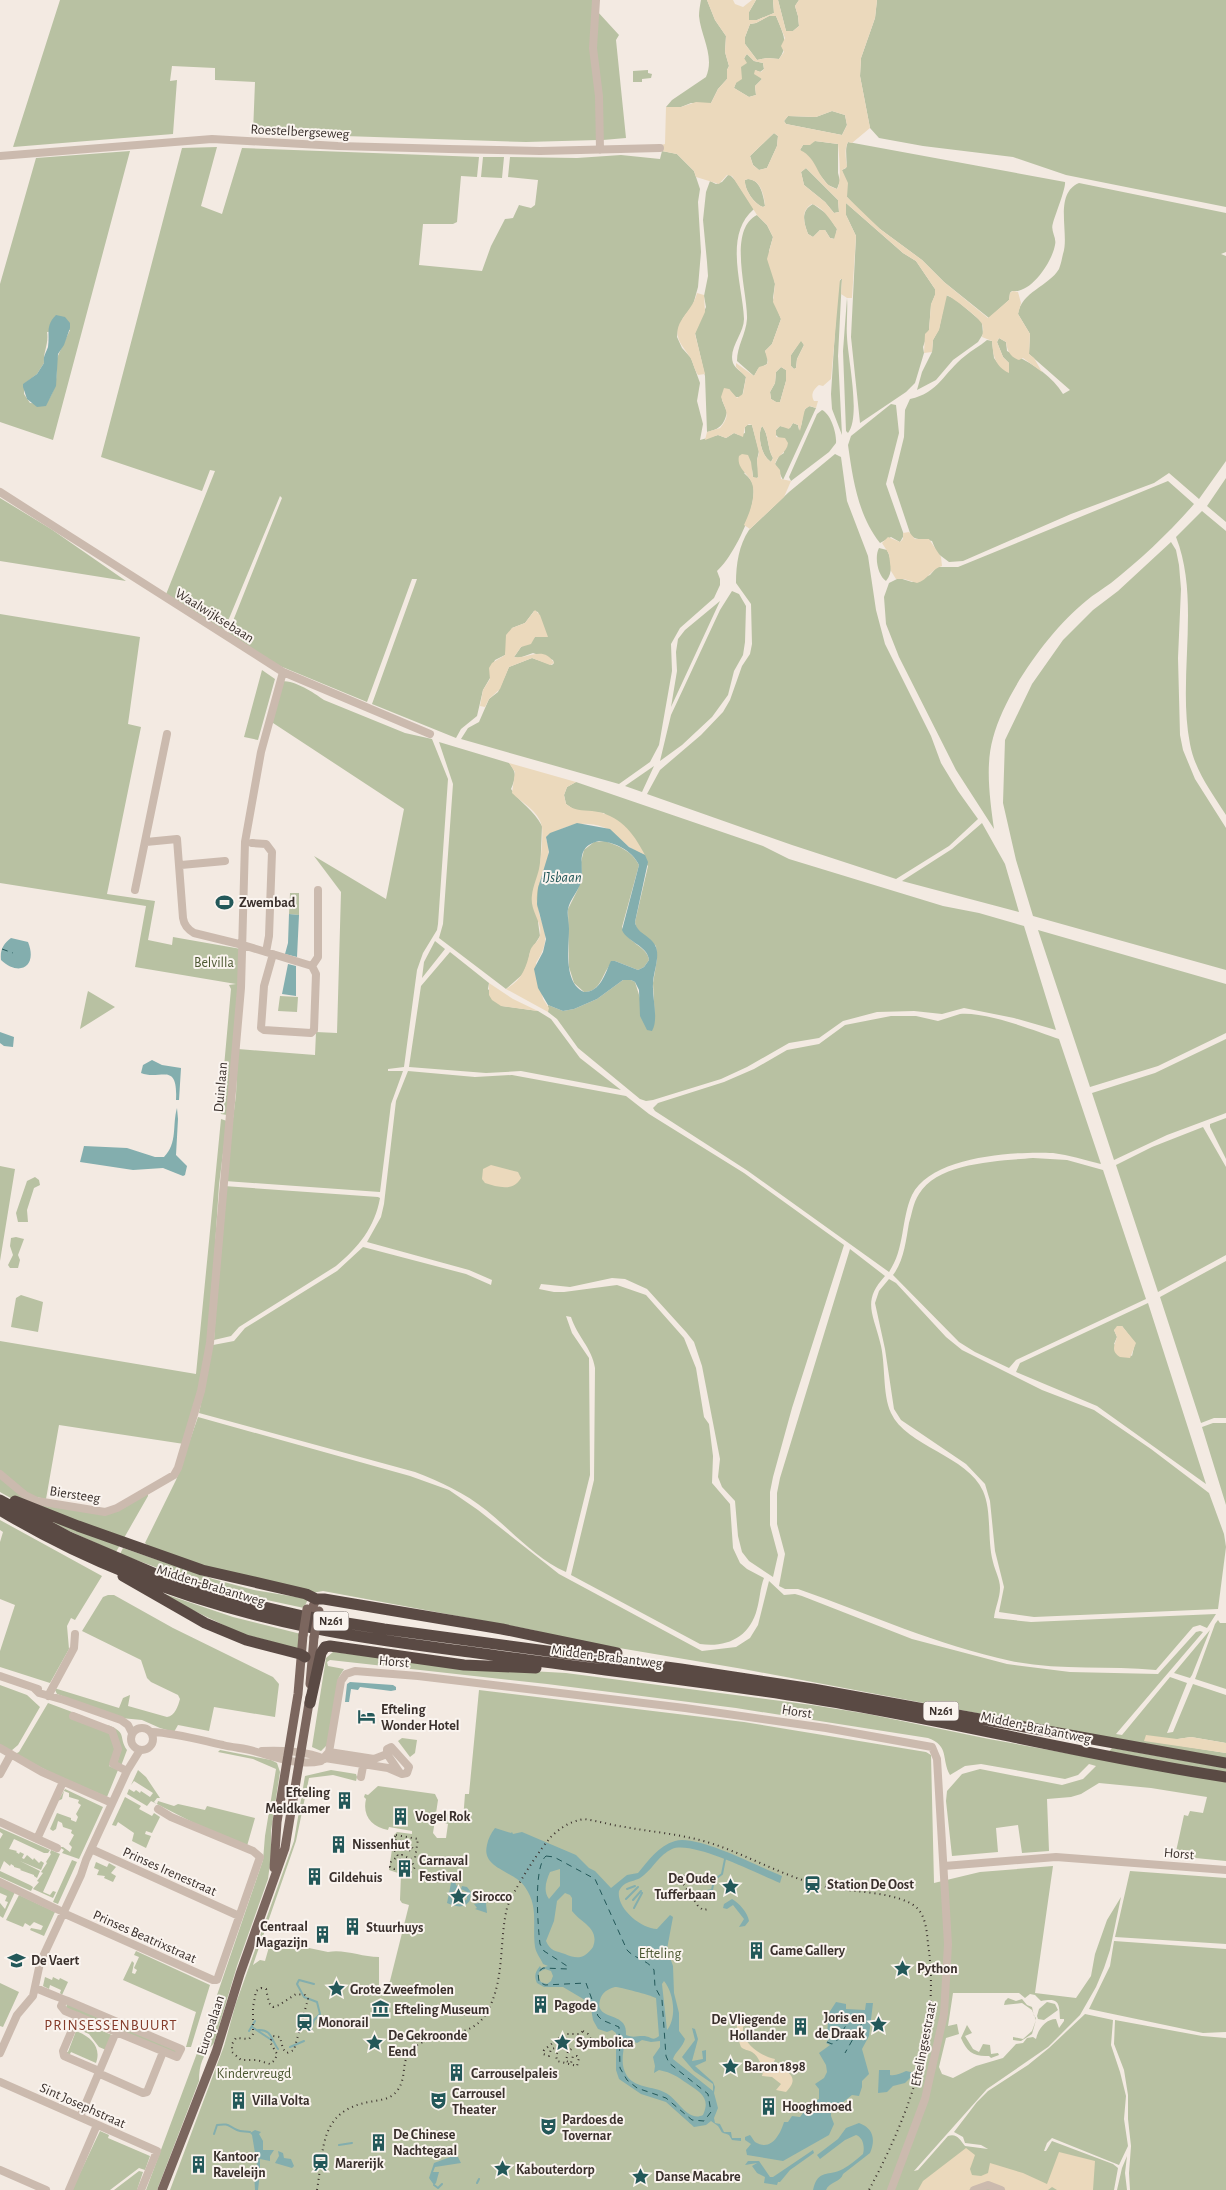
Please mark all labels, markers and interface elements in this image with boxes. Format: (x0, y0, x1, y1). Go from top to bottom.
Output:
street label: Roestelbergseweg (250, 122, 350, 142)
street label: Waalwijksebaan (173, 586, 256, 646)
water label: IJsbaan (542, 870, 582, 885)
sports icon: Zwembad (215, 892, 235, 912)
place label: Zwembad (239, 896, 296, 910)
park label: Belvilla (194, 956, 235, 970)
street label: Duinlaan (212, 1061, 230, 1113)
street label: Biersteeg (49, 1484, 101, 1506)
street label: Midden-Brabantweg (155, 1563, 267, 1609)
road number: N261 (314, 1612, 348, 1630)
street label: Midden-Brabantweg (550, 1643, 664, 1671)
street label: Horst (378, 1654, 410, 1670)
road number: N261 (924, 1702, 958, 1720)
place label: Efteling Wonder Hotel (381, 1703, 459, 1733)
street label: Horst (781, 1703, 813, 1721)
hotel icon: Efteling Wonder Hotel (357, 1707, 377, 1727)
street label: Midden-Brabantweg (979, 1709, 1092, 1747)
place label: Efteling Meldkamer (265, 1786, 331, 1816)
building icon: Efteling Meldkamer (334, 1790, 354, 1810)
building icon: Vogel Rok (391, 1806, 411, 1826)
place label: Vogel Rok (415, 1810, 470, 1824)
building icon: Nissenhut (328, 1834, 348, 1854)
place label: Nissenhut (352, 1838, 410, 1852)
street label: Prinses Irenestraat (121, 1845, 219, 1899)
street label: Horst (1163, 1846, 1195, 1862)
place label: Carnaval Festival (419, 1854, 468, 1884)
building icon: Carnaval Festival (395, 1858, 415, 1878)
building icon: Gildehuis (305, 1867, 325, 1887)
place label: Gildehuis (329, 1871, 382, 1885)
place label: De Oude Tufferbaan (654, 1872, 716, 1902)
station icon: Station De Oost (803, 1874, 823, 1894)
place icon: De Oude Tufferbaan (720, 1876, 740, 1896)
place label: Station De Oost (827, 1878, 914, 1892)
place icon: Sirocco (448, 1886, 468, 1906)
place label: Sirocco (472, 1890, 512, 1904)
street label: Prinses Beatrixstraat (91, 1908, 199, 1966)
building icon: Stuurhuys (342, 1917, 362, 1937)
place label: Centraal Magazijn (256, 1920, 308, 1950)
place label: Stuurhuys (366, 1921, 423, 1935)
building icon: Centraal Magazijn (312, 1924, 332, 1944)
building icon: Game Gallery (746, 1940, 766, 1960)
place label: Game Gallery (770, 1944, 846, 1958)
park label: Efteling (639, 1947, 681, 1961)
school or university icon: De Vaert (7, 1950, 27, 1970)
place label: De Vaert (31, 1954, 80, 1968)
place icon: Python (893, 1958, 913, 1978)
place label: Python (917, 1962, 958, 1976)
place icon: Grote Zweefmolen (326, 1979, 346, 1999)
place label: Grote Zweefmolen (350, 1983, 454, 1997)
street label: Europalaan (195, 1994, 227, 2057)
building icon: Pagode (530, 1995, 550, 2015)
museum icon: Efteling Museum (370, 1999, 390, 2019)
place label: Pagode (554, 1999, 596, 2013)
street label: Eftelingsestraat (909, 2000, 939, 2087)
place label: Efteling Museum (394, 2003, 489, 2017)
place label: Joris en de Draak (815, 2011, 865, 2041)
station icon: Monorail (294, 2012, 314, 2032)
place label: De Vliegende Hollander (711, 2013, 786, 2043)
place icon: Joris en de Draak (869, 2015, 889, 2035)
place label: Monorail (318, 2016, 369, 2030)
building icon: De Vliegende Hollander (790, 2017, 810, 2037)
district label: PRINSESSENBUURT (44, 2018, 178, 2033)
place label: De Gekroonde Eend (388, 2029, 468, 2059)
place icon: Symbolica (552, 2032, 572, 2052)
place icon: De Gekroonde Eend (364, 2033, 384, 2053)
place label: Symbolica (576, 2036, 634, 2050)
place icon: Baron 1898 (720, 2056, 740, 2076)
place label: Baron 1898 (744, 2060, 806, 2074)
building icon: Carrouselpaleis (447, 2063, 467, 2083)
park label: Kindervreugd (217, 2067, 291, 2081)
place label: Carrouselpaleis (471, 2067, 558, 2081)
street label: Sint Josephstraat (38, 2081, 128, 2131)
place label: Carrousel Theater (452, 2087, 505, 2117)
building icon: Villa Volta (228, 2090, 248, 2110)
theatre icon: Carrousel Theater (428, 2091, 448, 2111)
place label: Villa Volta (252, 2094, 310, 2108)
building icon: Hooghmoed (758, 2096, 778, 2116)
place label: Hooghmoed (782, 2100, 852, 2114)
place label: Pardoes de Tovernar (562, 2113, 624, 2143)
theatre icon: Pardoes de Tovernar (538, 2117, 558, 2137)
place label: De Chinese Nachtegaal (393, 2128, 457, 2158)
building icon: De Chinese Nachtegaal (369, 2132, 389, 2152)
place label: Kantoor Raveleijn (213, 2150, 266, 2180)
station icon: Marerijk (311, 2153, 331, 2173)
building icon: Kantoor Raveleijn (189, 2154, 209, 2174)
place label: Marerijk (335, 2157, 384, 2171)
place icon: Kabouterdorp (492, 2159, 512, 2179)
place label: Kabouterdorp (516, 2163, 595, 2177)
place icon: Danse Macabre (631, 2166, 651, 2186)
place label: Danse Macabre (655, 2170, 741, 2184)

